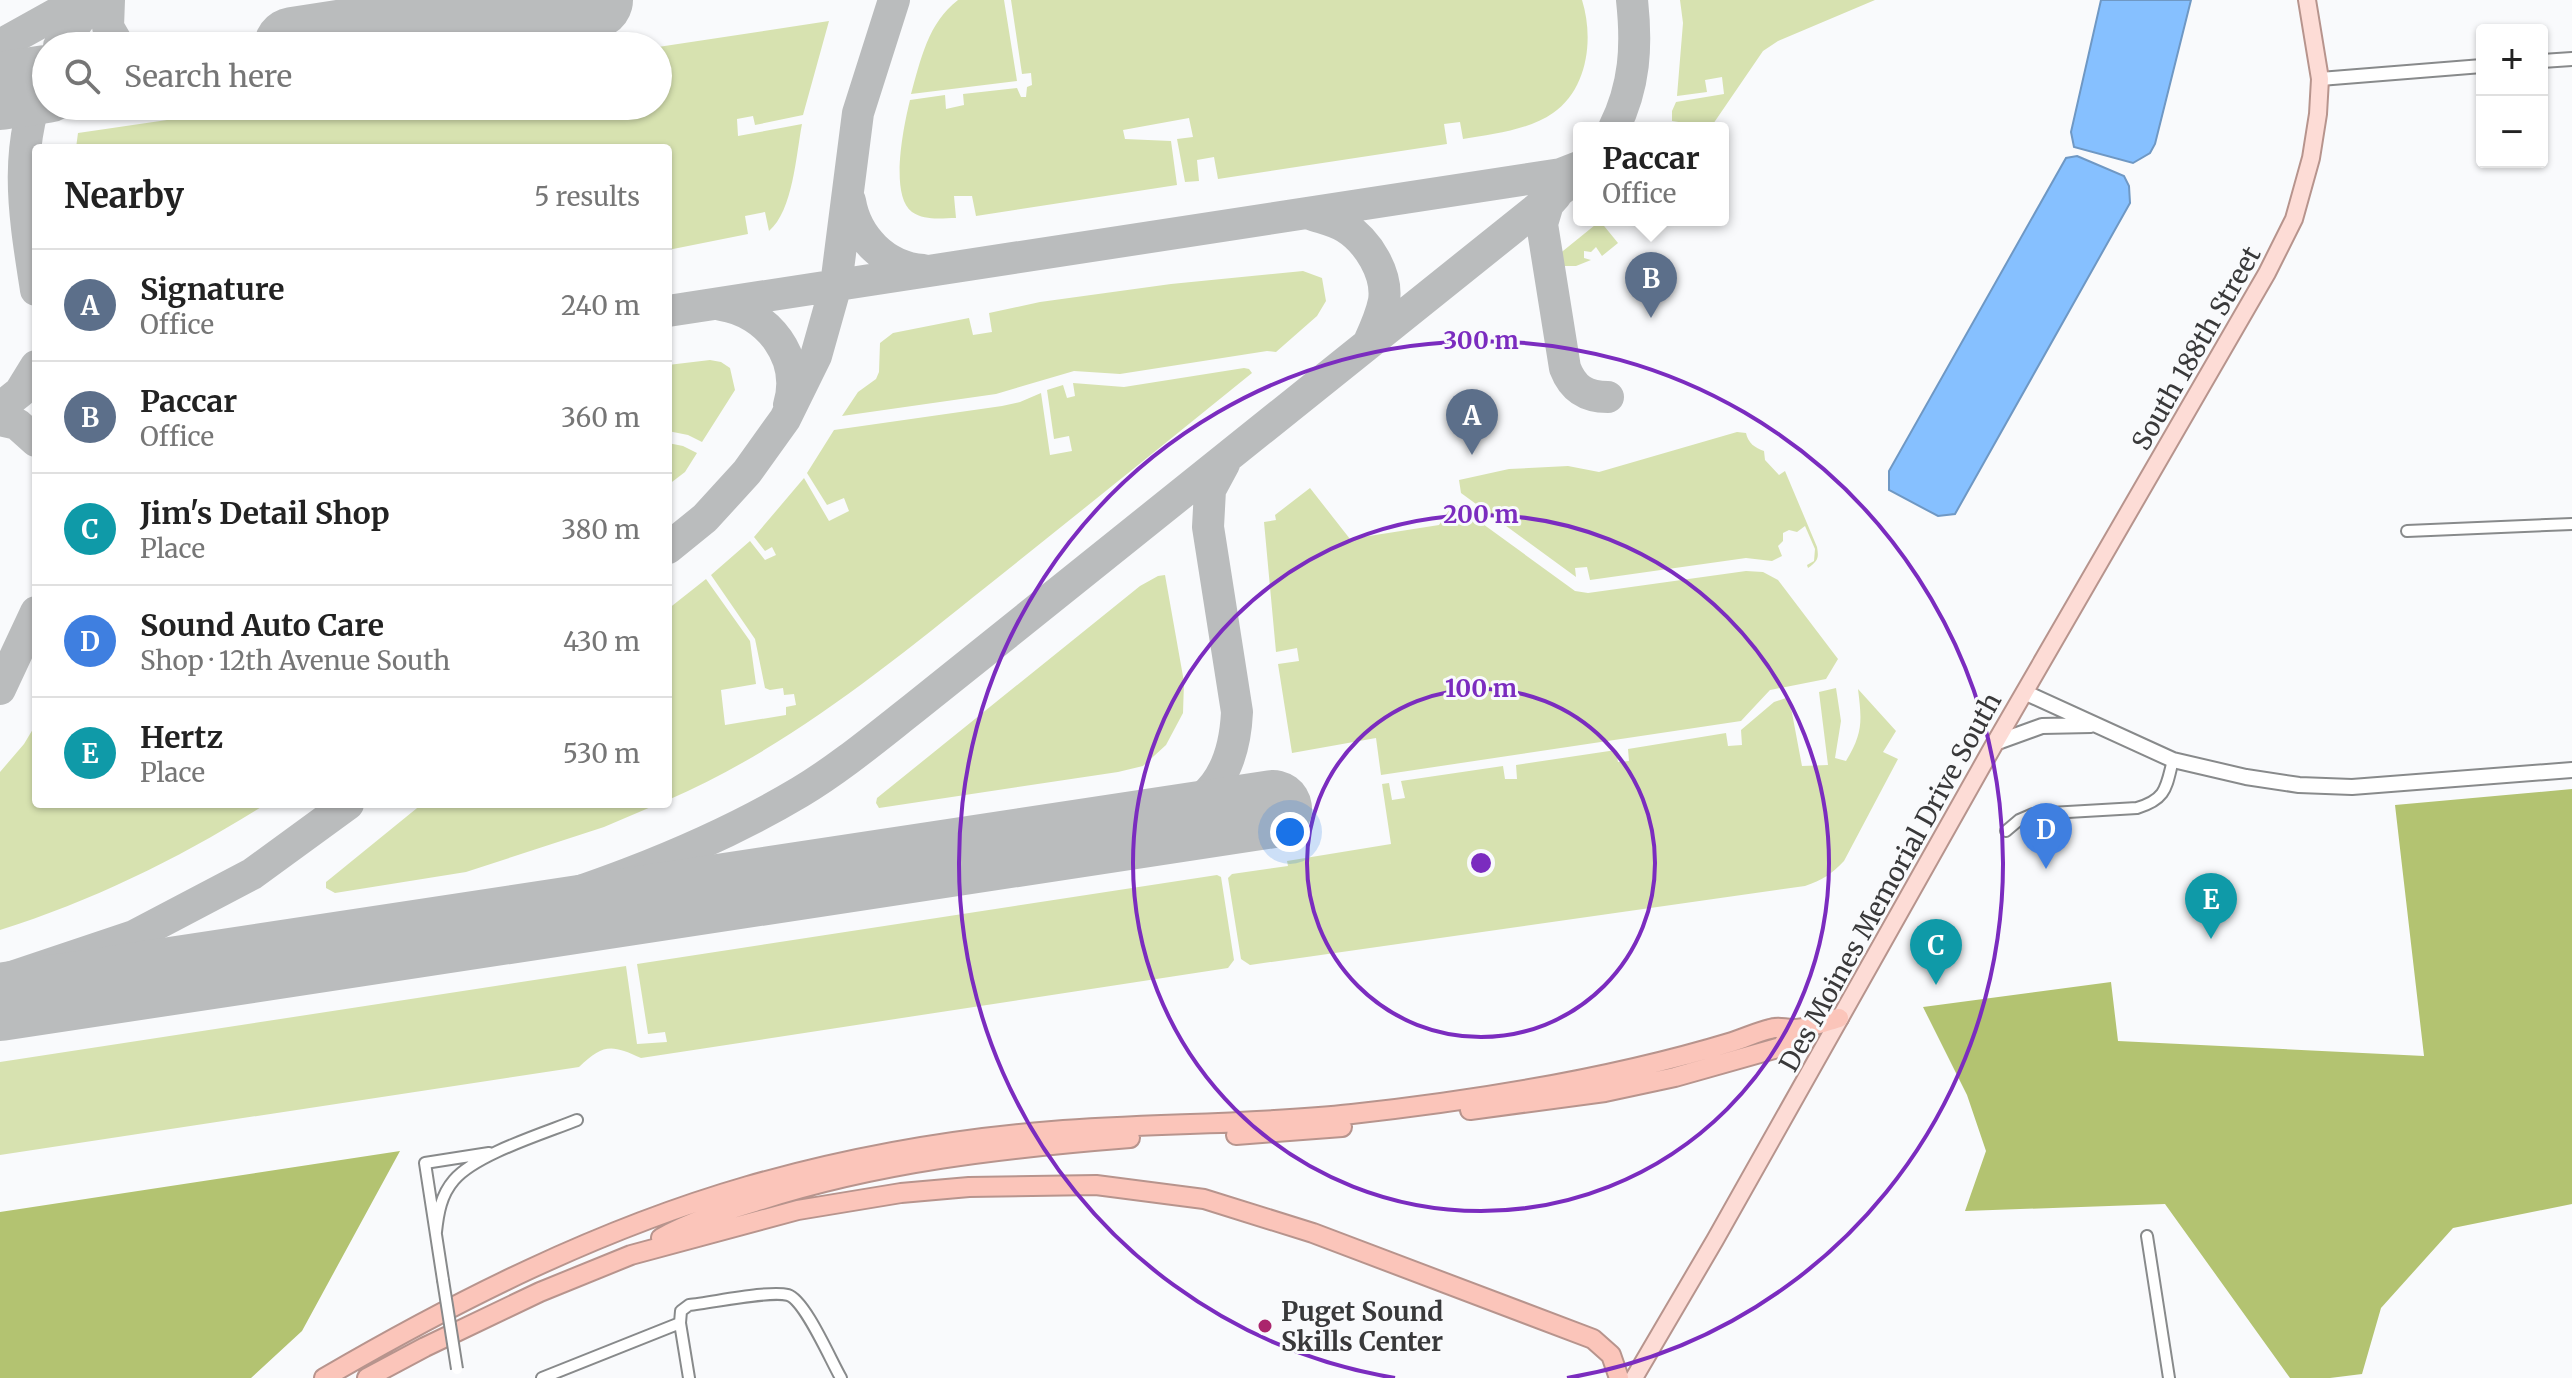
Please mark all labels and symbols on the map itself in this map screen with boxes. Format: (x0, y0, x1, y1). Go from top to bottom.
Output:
street label: South 188th Street (2124, 240, 2268, 456)
pin: B (1625, 252, 1677, 318)
text: 300 m (1443, 325, 1519, 356)
pin: A (1446, 389, 1498, 455)
text: 200 m (1443, 499, 1519, 530)
text: 100 m (1445, 673, 1517, 704)
street label: Des Moines Memorial Drive South (1772, 687, 2008, 1077)
pin: D (2020, 803, 2072, 869)
your location (1270, 812, 1310, 852)
centre of rings (1467, 849, 1495, 877)
pin: E (2185, 873, 2237, 939)
pin: C (1910, 919, 1962, 985)
place label: Puget Sound Skills Center (1281, 1295, 1443, 1358)
marker: Puget Sound Skills Center (1256, 1317, 1274, 1335)

